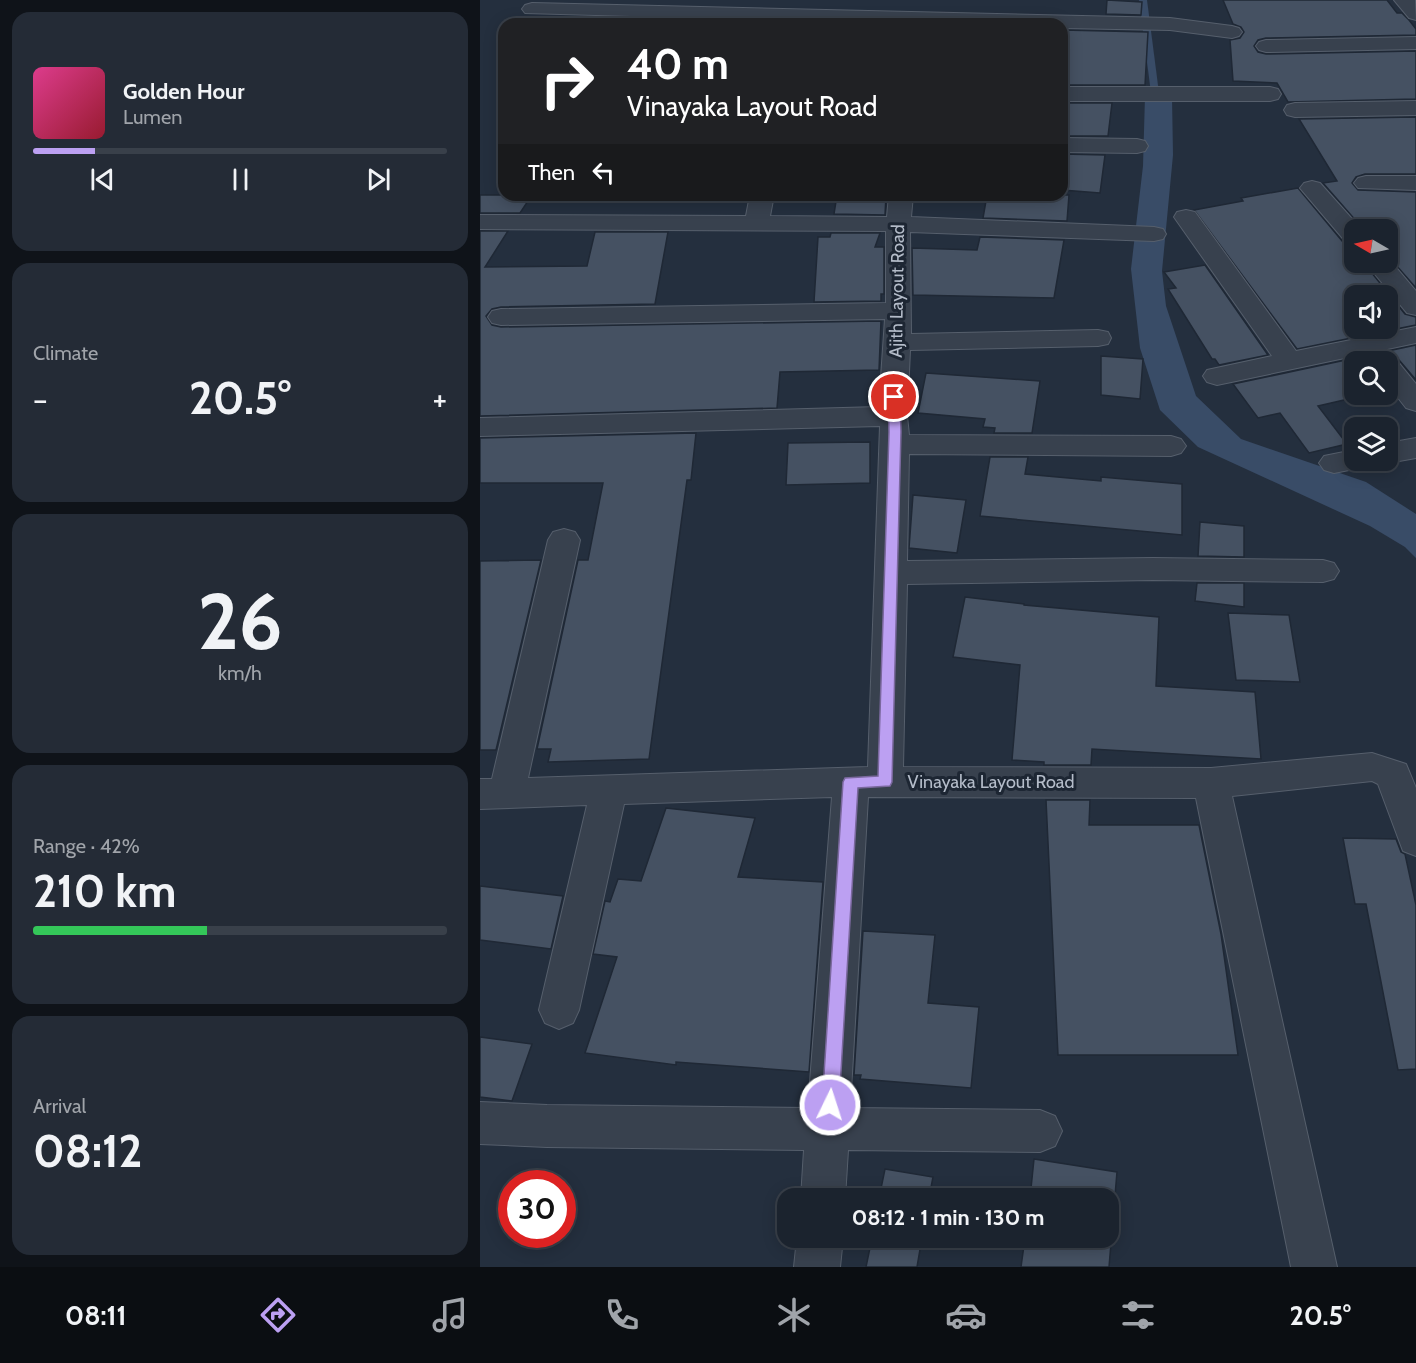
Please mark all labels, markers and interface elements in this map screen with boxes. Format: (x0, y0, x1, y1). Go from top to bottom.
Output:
text: 40 m (627, 38, 729, 90)
icon: right (528, 42, 606, 120)
text: Golden Hour (123, 78, 244, 105)
text: Vinayaka Layout Road (627, 90, 877, 123)
text: Lumen (123, 105, 182, 129)
icon: left (587, 156, 620, 189)
text: Then (528, 159, 575, 186)
icon: previous (86, 163, 119, 196)
icon: pause (224, 163, 257, 196)
icon: next (362, 163, 395, 196)
north arrow (1344, 219, 1398, 273)
map controls (1344, 219, 1398, 471)
street label: Ajith Layout Road (885, 224, 909, 358)
button: sound (1344, 285, 1398, 339)
text: Climate (33, 341, 98, 365)
button: search (1344, 351, 1398, 405)
text: 20.5° (189, 371, 291, 425)
pin (868, 371, 919, 422)
text: − (33, 379, 48, 419)
text: + (432, 379, 447, 419)
icon: arrive (877, 380, 910, 413)
button: layers (1344, 417, 1398, 471)
text: 26 (197, 574, 283, 669)
text: km/h (218, 661, 262, 685)
street label: Vinayaka Layout Road (908, 771, 1074, 793)
text: Range · 42% (33, 834, 140, 858)
text: 210 km (33, 864, 176, 918)
position arrow (798, 1073, 862, 1137)
text: Arrival (33, 1094, 86, 1118)
text: 08:12 (33, 1124, 142, 1178)
speed limit sign: 30 (498, 1170, 576, 1248)
text: 08:12 · 1 min · 130 m (852, 1204, 1044, 1231)
icon: directions (257, 1294, 299, 1336)
icon: music (429, 1294, 471, 1336)
icon: phone (601, 1294, 643, 1336)
icon: climate (773, 1294, 815, 1336)
icon: car (945, 1294, 987, 1336)
icon: filters (1117, 1294, 1159, 1336)
text: 08:11 (65, 1299, 126, 1332)
text: 20.5° (1289, 1299, 1351, 1332)

